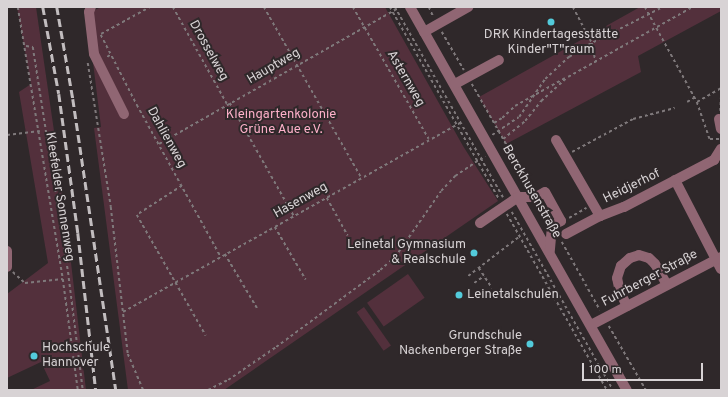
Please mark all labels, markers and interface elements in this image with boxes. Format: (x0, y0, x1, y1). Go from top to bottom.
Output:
marker: DRK Kindertagesstätte Kinder"T"raum (546, 17, 556, 27)
street label: Drosselweg (185, 18, 231, 84)
place label: DRK Kindertagesstätte Kinder"T"raum (484, 28, 618, 59)
street label: Hauptweg (245, 46, 303, 88)
street label: Asternweg (383, 48, 427, 110)
street label: Dahlienweg (143, 105, 189, 171)
park label: Kleingartenkolonie Grüne Aue e.V. (226, 108, 336, 139)
street label: Kleefelder Sonnenweg (41, 131, 77, 263)
street label: Berckhusenstraße (498, 143, 564, 241)
street label: Heidjerhof (601, 167, 663, 207)
street label: Hasenweg (271, 180, 331, 222)
place label: Leinetal Gymnasium & Realschule (347, 238, 466, 269)
street label: Fuhrberger Straße (599, 247, 701, 311)
marker: Leinetal Gymnasium & Realschule (469, 248, 479, 258)
place label: Leinetalschulen (467, 287, 559, 303)
marker: Leinetalschulen (454, 290, 464, 300)
place label: Grundschule Nackenberger Straße (399, 329, 522, 360)
marker: Grundschule Nackenberger Straße (525, 339, 535, 349)
place label: Hochschule Hannover (42, 341, 110, 372)
marker: Hochschule Hannover (29, 351, 39, 361)
scale bar (584, 355, 705, 381)
text: 100 m (589, 362, 622, 378)

